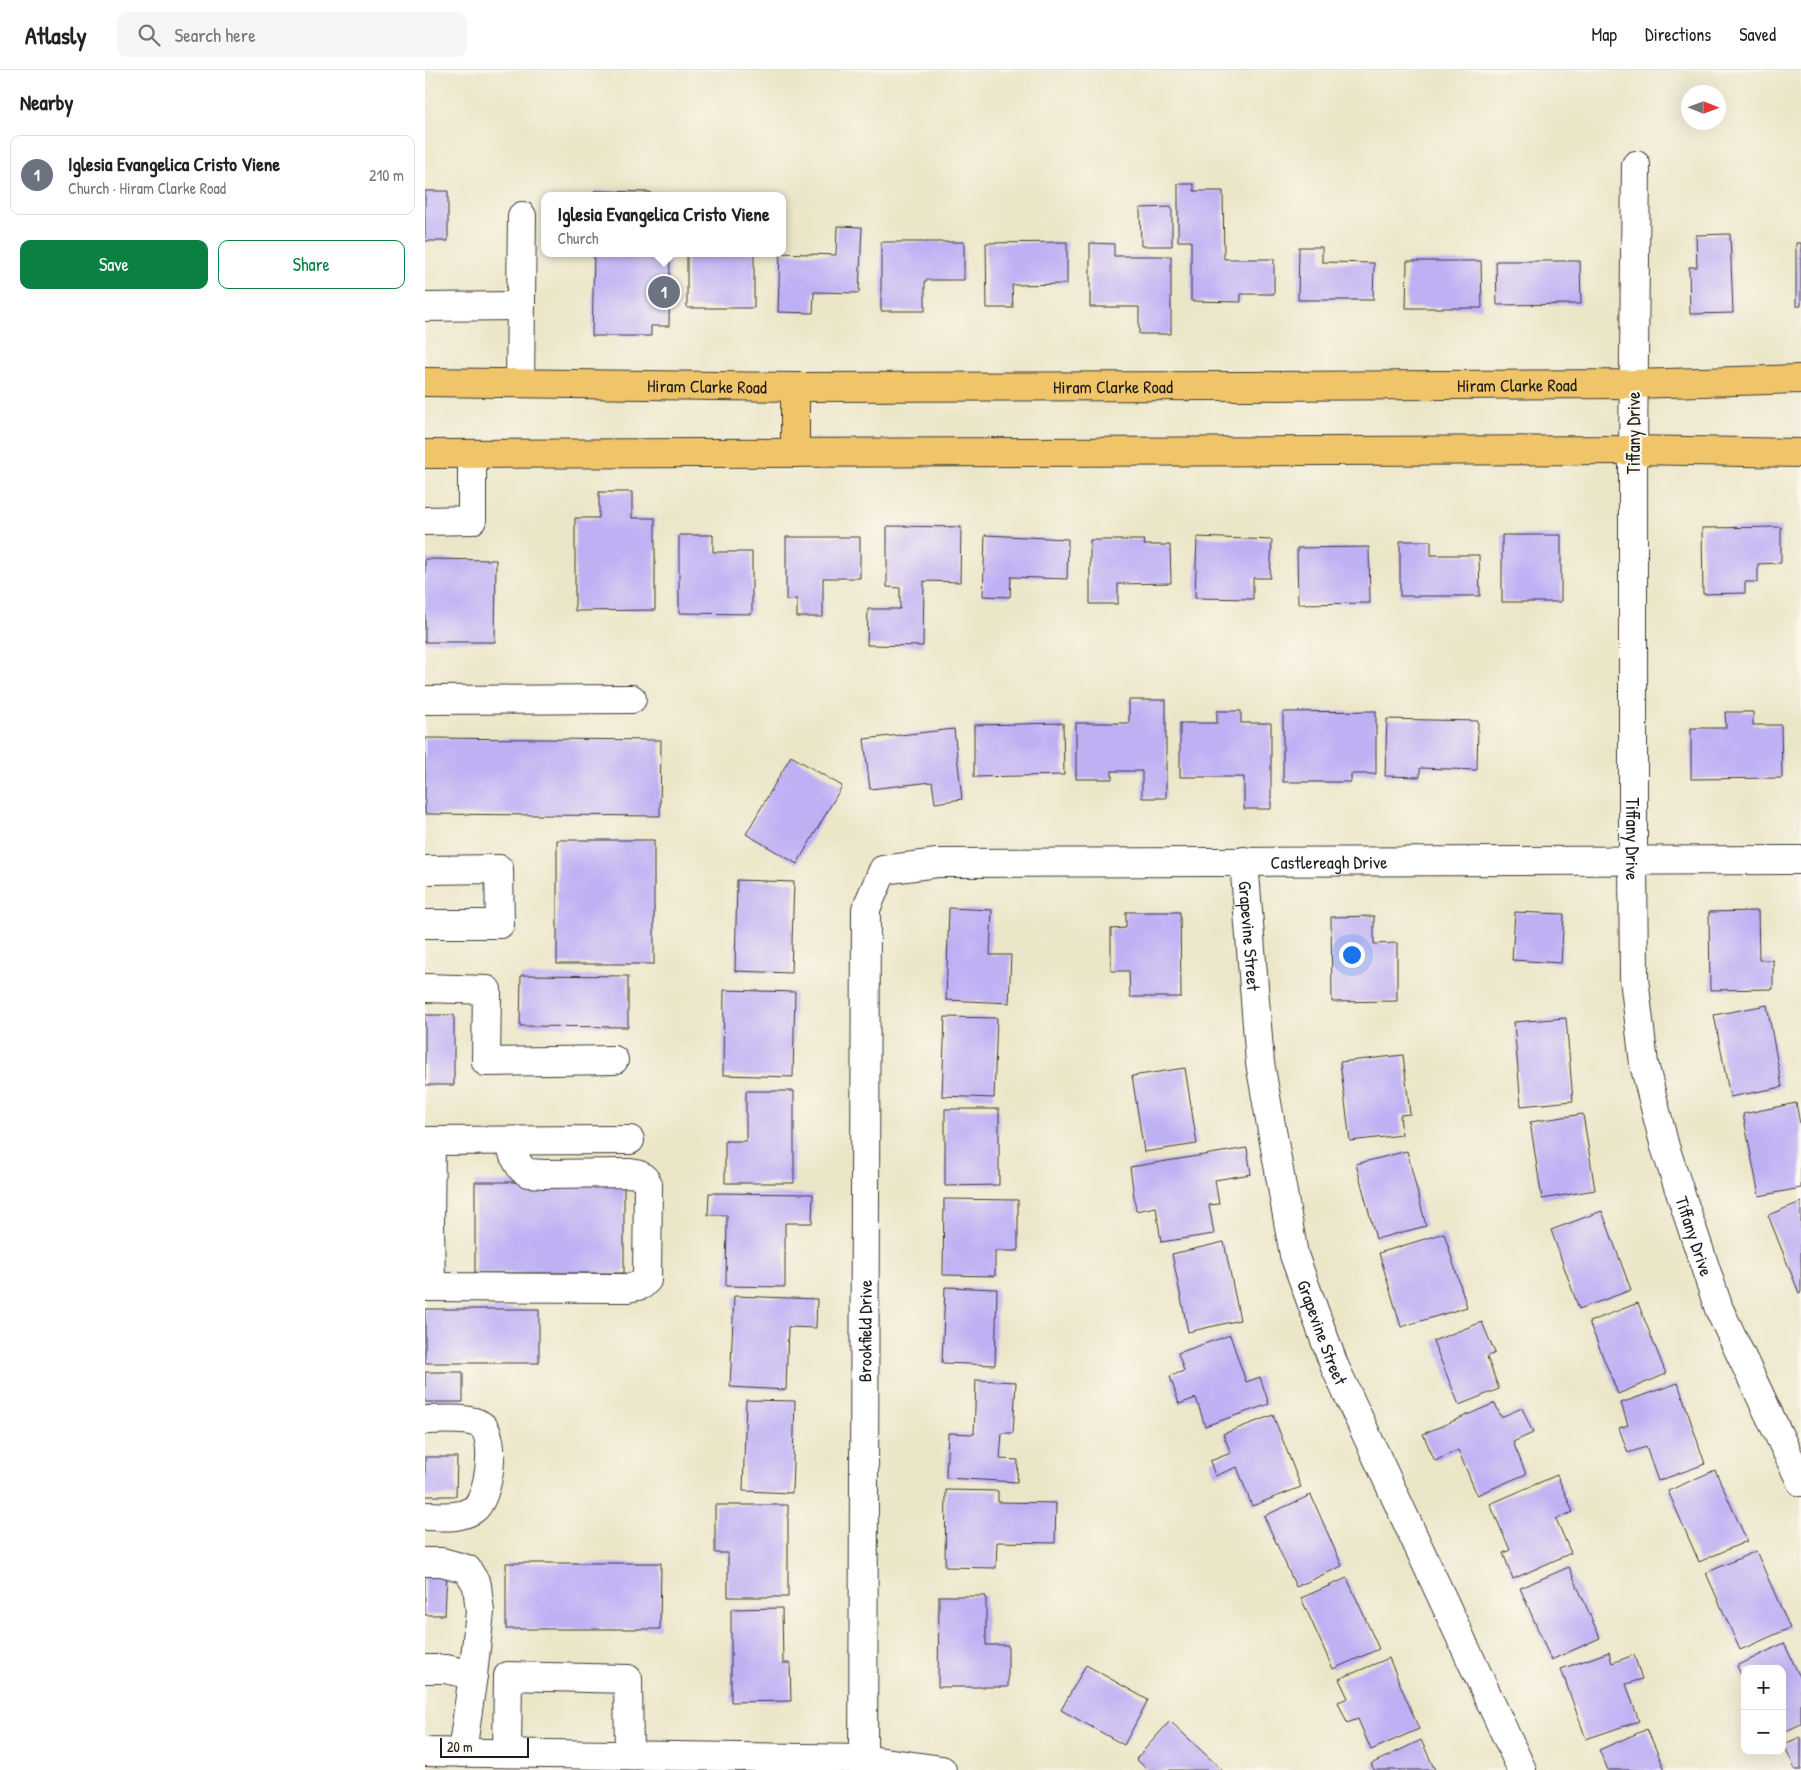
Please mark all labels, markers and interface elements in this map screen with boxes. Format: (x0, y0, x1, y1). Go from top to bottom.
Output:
search box (117, 12, 467, 57)
text: Atlasly (25, 19, 87, 51)
icon: search (135, 21, 163, 49)
text: Search here (175, 22, 256, 48)
text: Map (1592, 22, 1617, 47)
text: Directions (1645, 22, 1711, 47)
text: Saved (1739, 22, 1776, 47)
north arrow (1681, 85, 1726, 130)
text: Nearby (20, 88, 73, 117)
text: Iglesia Evangelica Cristo Viene (68, 151, 280, 177)
text: 1 (34, 164, 40, 186)
text: 210 m (369, 164, 404, 186)
text: Church · Hiram Clarke Road (68, 177, 226, 199)
popup (541, 192, 786, 257)
text: Iglesia Evangelica Cristo Viene (558, 201, 769, 227)
text: Church (558, 227, 598, 249)
button: Save (20, 240, 208, 289)
button: Share (218, 240, 405, 289)
pin: 1 (648, 273, 680, 311)
street label: Hiram Clarke Road (1457, 372, 1577, 397)
street label: Hiram Clarke Road (647, 373, 767, 399)
street label: Hiram Clarke Road (1053, 374, 1173, 399)
street label: Tiffany Drive (1621, 392, 1646, 474)
street label: Tiffany Drive (1621, 798, 1646, 881)
street label: Castlereagh Drive (1271, 849, 1387, 874)
street label: Grapevine Street (1233, 880, 1267, 992)
your location (1339, 942, 1365, 968)
street label: Tiffany Drive (1670, 1193, 1720, 1279)
street label: Grapevine Street (1292, 1276, 1354, 1390)
street label: Brookfield Drive (852, 1280, 877, 1382)
map controls (1741, 1665, 1786, 1755)
button: + (1741, 1665, 1786, 1710)
button: − (1741, 1710, 1786, 1755)
scale bar (440, 1735, 529, 1758)
text: 20 m (447, 1737, 473, 1756)

